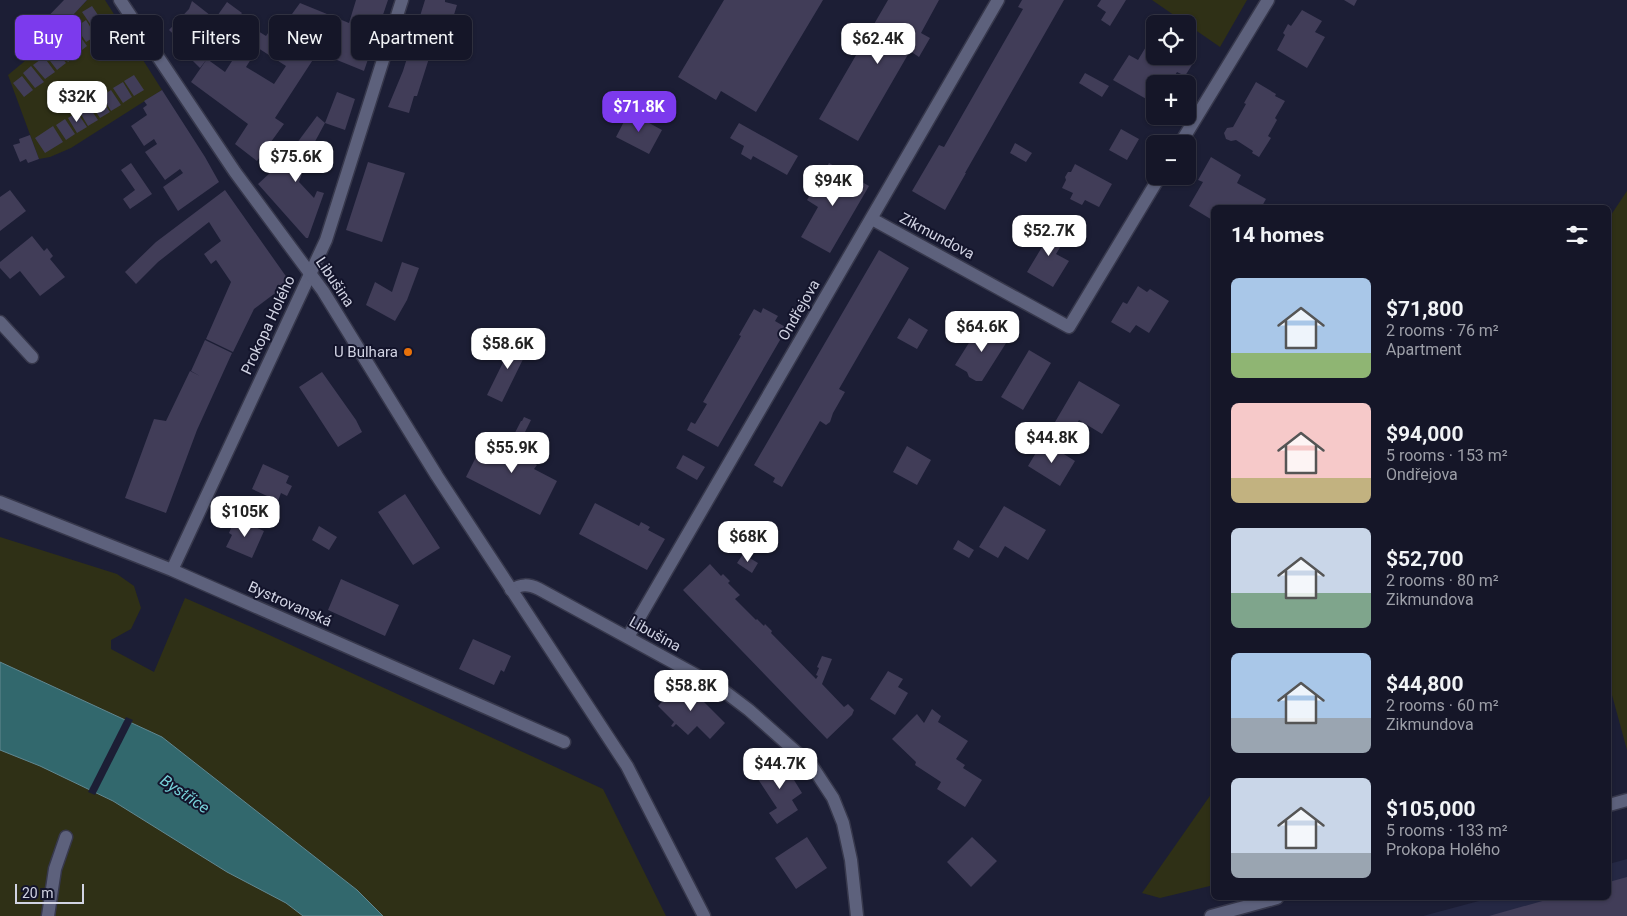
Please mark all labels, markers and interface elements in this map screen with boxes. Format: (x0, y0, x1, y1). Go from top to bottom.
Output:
chip: Buy (15, 15, 81, 60)
chip: Rent (91, 15, 163, 60)
chip: Filters (173, 15, 259, 60)
chip: New (269, 15, 341, 60)
chip: Apartment (351, 15, 472, 60)
map controls (1146, 15, 1196, 185)
button: locate (1146, 15, 1196, 65)
pin: $62.4K (837, 22, 919, 65)
text: $62.4K (852, 29, 904, 48)
button: + (1146, 75, 1196, 125)
pin: $32K (47, 80, 107, 123)
text: $32K (58, 87, 96, 106)
pin: $71.8K (598, 90, 680, 133)
text: $71.8K (613, 97, 665, 116)
button: − (1146, 135, 1196, 185)
pin: $75.6K (255, 140, 337, 183)
text: $75.6K (270, 147, 322, 166)
pin: $94K (803, 164, 863, 207)
text: $94K (814, 171, 852, 190)
street label: Zikmundova (896, 209, 978, 263)
pin: $52.7K (1008, 214, 1090, 257)
text: $52.7K (1023, 221, 1075, 240)
icon: filters (1563, 221, 1591, 249)
text: 14 homes (1231, 223, 1324, 247)
street label: Libušina (312, 254, 358, 310)
street label: Prokopa Holého (237, 273, 299, 377)
street label: Ondřejova (774, 276, 824, 344)
text: $71,800 (1386, 297, 1463, 321)
icon: home (1271, 298, 1331, 358)
pin: $64.6K (941, 310, 1023, 353)
text: $64.6K (956, 317, 1008, 336)
text: 2 rooms · 76 m² (1386, 321, 1499, 340)
pin: $58.6K (467, 328, 549, 370)
text: $58.6K (482, 334, 534, 353)
text: Apartment (1386, 340, 1462, 359)
place label: U Bulhara (334, 343, 398, 361)
marker: U Bulhara (402, 346, 414, 358)
pin: $44.8K (1011, 422, 1093, 464)
text: $94,000 (1386, 422, 1463, 446)
icon: home (1271, 423, 1331, 483)
text: $44.8K (1026, 428, 1078, 447)
pin: $55.9K (471, 432, 553, 474)
text: $55.9K (486, 438, 538, 457)
text: 5 rooms · 153 m² (1386, 446, 1508, 465)
text: Ondřejova (1386, 465, 1458, 484)
pin: $105K (210, 496, 280, 538)
text: $105K (222, 502, 268, 521)
pin: $68K (718, 520, 778, 563)
text: $68K (729, 527, 767, 546)
text: $52,700 (1386, 547, 1463, 571)
icon: home (1271, 548, 1331, 608)
text: 2 rooms · 80 m² (1386, 571, 1499, 590)
street label: Bystrovanská (245, 578, 335, 630)
text: Zikmundova (1386, 590, 1474, 609)
street label: Libušina (626, 612, 684, 656)
pin: $58.8K (650, 670, 732, 712)
text: $44,800 (1386, 672, 1463, 696)
icon: home (1271, 673, 1331, 733)
text: $58.8K (665, 676, 717, 695)
text: 2 rooms · 60 m² (1386, 696, 1499, 715)
text: Zikmundova (1386, 715, 1474, 734)
pin: $44.7K (739, 748, 821, 790)
text: $44.7K (754, 754, 806, 773)
water label: Bystřice (157, 771, 213, 817)
text: $105,000 (1386, 797, 1476, 821)
icon: home (1271, 798, 1331, 858)
text: 5 rooms · 133 m² (1386, 821, 1508, 840)
text: Prokopa Holého (1386, 840, 1500, 859)
scale bar (15, 881, 84, 904)
text: 20 m (22, 885, 54, 901)

